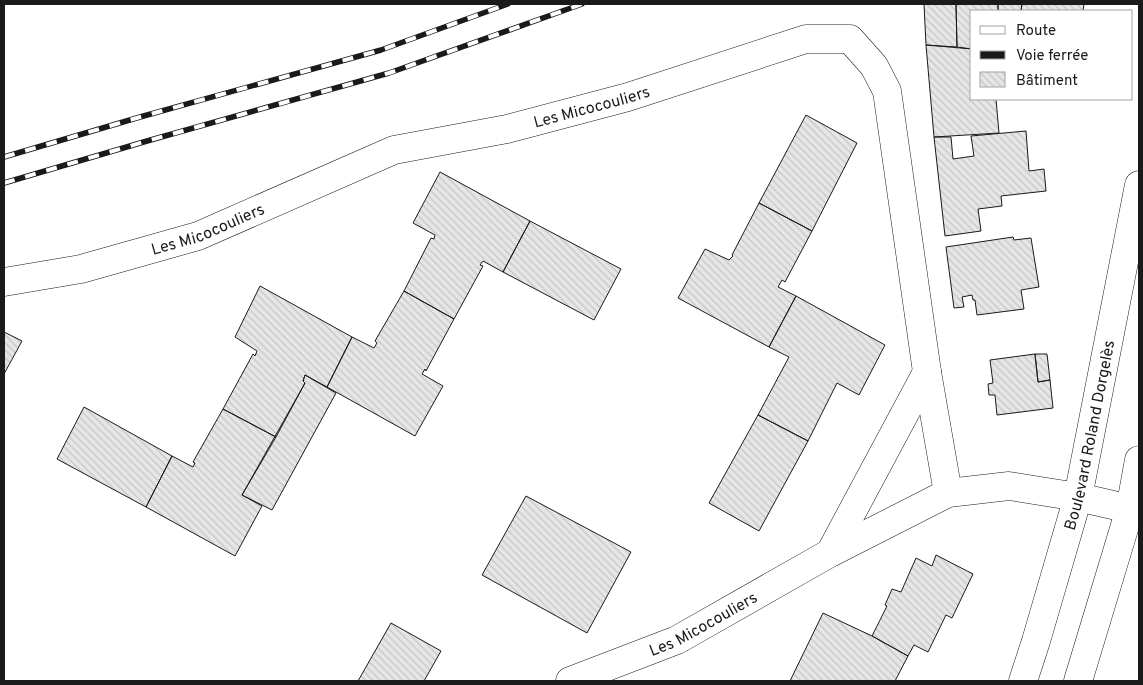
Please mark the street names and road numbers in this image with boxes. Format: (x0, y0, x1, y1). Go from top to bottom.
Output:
street label: Les Micocouliers (532, 83, 653, 134)
street label: Les Micocouliers (149, 200, 268, 261)
street label: Boulevard Roland Dorgelès (1061, 339, 1120, 533)
street label: Les Micocouliers (647, 588, 761, 662)

